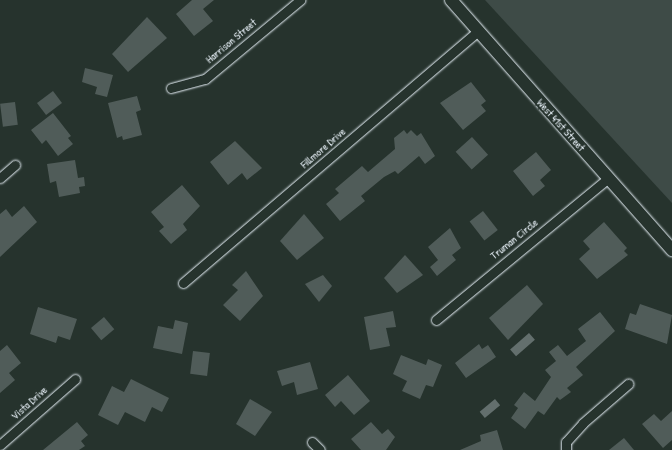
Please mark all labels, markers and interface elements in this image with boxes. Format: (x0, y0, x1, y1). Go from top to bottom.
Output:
street label: Harrison Street (203, 16, 259, 66)
street label: West 41st Street (534, 96, 588, 154)
street label: Fillmore Drive (298, 125, 348, 171)
street label: Truman Circle (488, 216, 540, 262)
street label: Vista Drive (8, 383, 50, 423)

